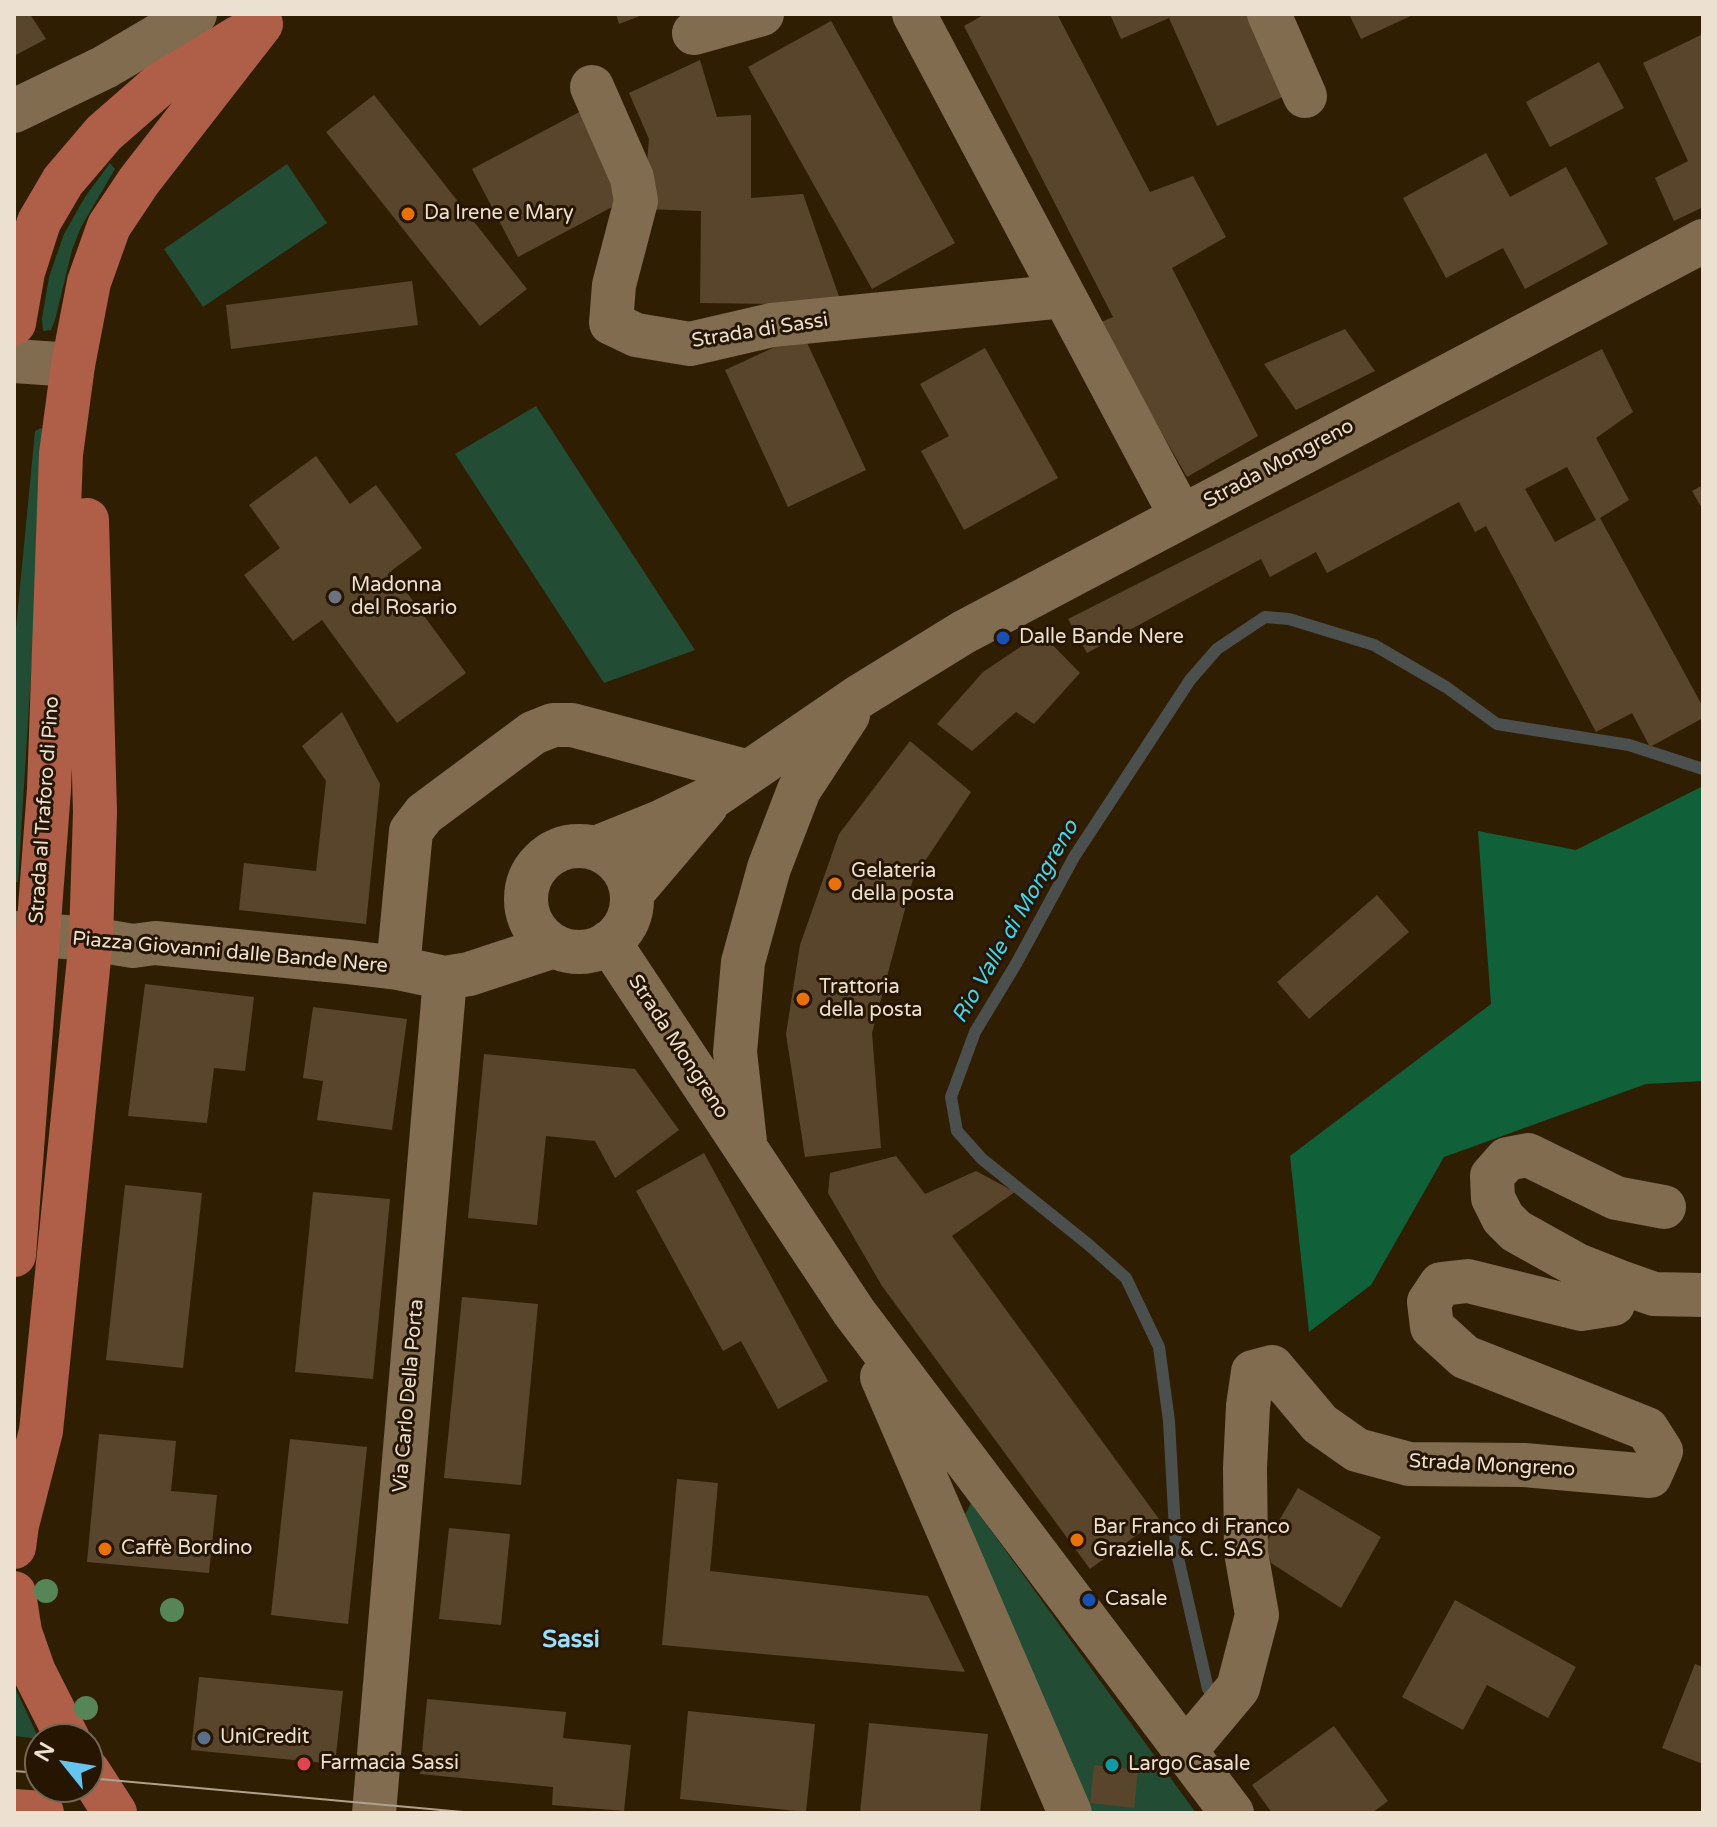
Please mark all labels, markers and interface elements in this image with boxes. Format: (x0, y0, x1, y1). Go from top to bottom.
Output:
place label: Da Irene e Mary (424, 202, 574, 226)
marker: Da Irene e Mary (399, 205, 417, 223)
street label: Strada di Sassi (690, 308, 830, 354)
street label: Strada Mongreno (1200, 414, 1358, 514)
place label: Madonna del Rosario (351, 574, 457, 621)
marker: Madonna del Rosario (326, 588, 344, 606)
place label: Dalle Bande Nere (1019, 626, 1184, 650)
marker: Dalle Bande Nere (994, 629, 1012, 647)
street label: Strada al Traforo di Pino (25, 696, 65, 924)
water label: Rio Valle di Mongreno (947, 816, 1085, 1028)
place label: Gelateria della posta (851, 860, 955, 907)
marker: Gelateria della posta (826, 875, 844, 893)
street label: Piazza Giovanni dalle Bande Nere (71, 927, 389, 979)
street label: Strada Mongreno (623, 971, 733, 1123)
place label: Trattoria della posta (819, 976, 923, 1023)
marker: Trattoria della posta (794, 990, 812, 1008)
street label: Via Carlo Della Porta (389, 1298, 429, 1494)
street label: Strada Mongreno (1408, 1450, 1576, 1482)
place label: Bar Franco di Franco Graziella & C. SAS (1093, 1516, 1290, 1563)
marker: Bar Franco di Franco Graziella & C. SAS (1068, 1531, 1086, 1549)
place label: Caffè Bordino (121, 1537, 253, 1561)
marker: Caffè Bordino (96, 1540, 114, 1558)
place label: Casale (1105, 1588, 1167, 1612)
marker: Casale (1080, 1591, 1098, 1609)
district label: Sassi (542, 1627, 600, 1655)
north arrow (24, 1723, 104, 1803)
place label: UniCredit (220, 1726, 309, 1750)
marker: UniCredit (195, 1729, 213, 1747)
text: N (29, 1738, 61, 1766)
place label: Farmacia Sassi (320, 1752, 459, 1776)
place label: Largo Casale (1128, 1753, 1250, 1777)
marker: Farmacia Sassi (295, 1755, 313, 1773)
marker: Largo Casale (1103, 1756, 1121, 1774)

